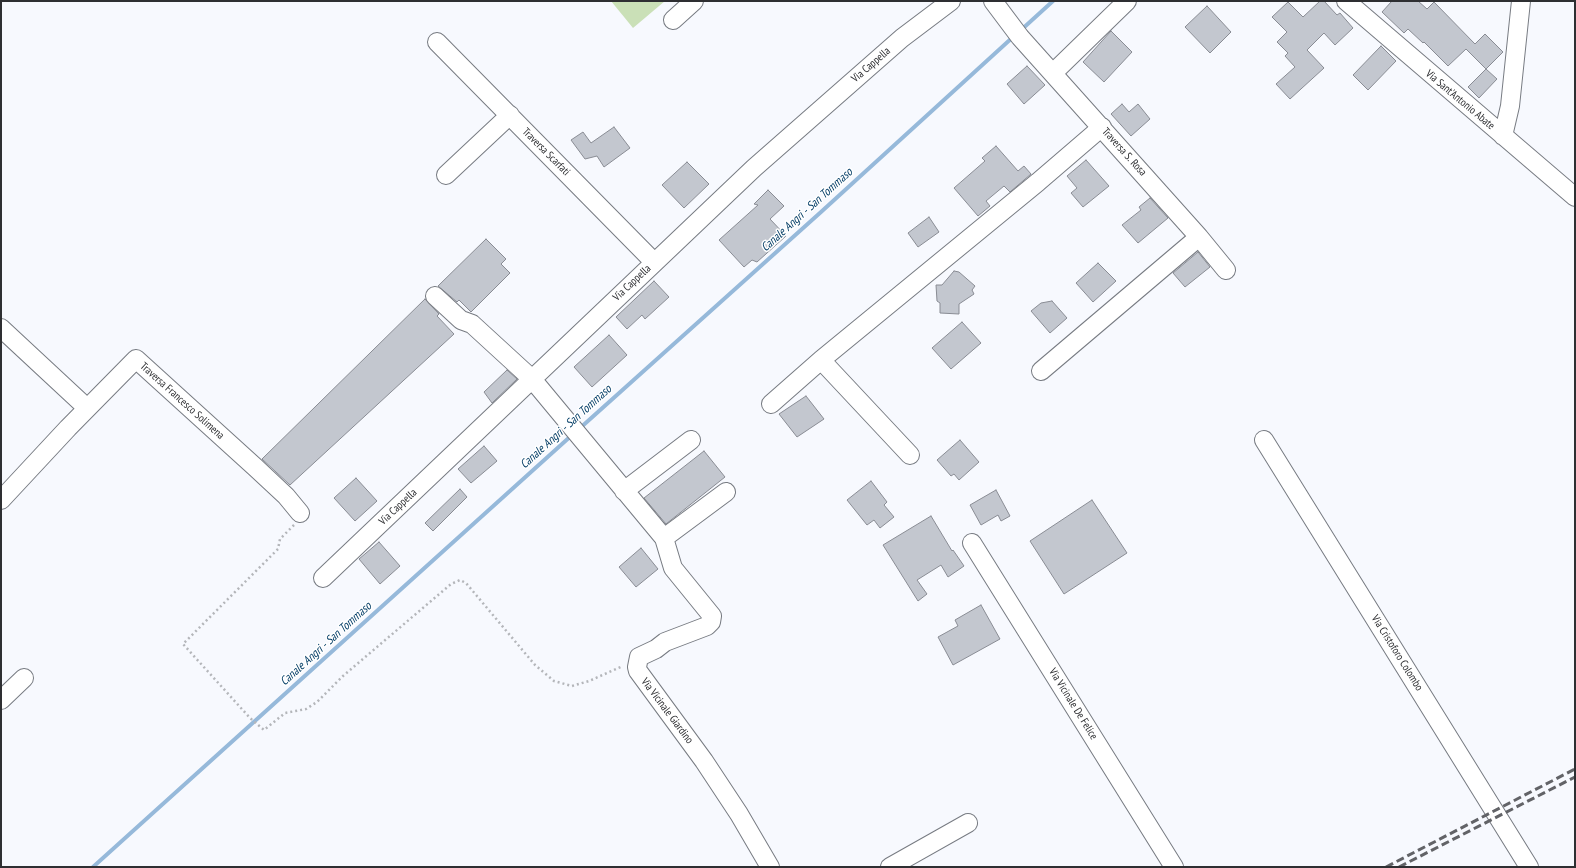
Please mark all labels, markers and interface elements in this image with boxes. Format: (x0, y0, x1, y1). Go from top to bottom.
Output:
street label: Via Cappella (849, 45, 893, 85)
street label: Via Sant'Antonio Abate (1423, 67, 1497, 133)
street label: Traversa Scarfati (519, 125, 573, 179)
street label: Traversa S. Rosa (1099, 125, 1149, 179)
water label: Canale Angri - San Tommaso (758, 165, 856, 255)
street label: Via Cappella (610, 262, 654, 304)
street label: Traversa Francesco Solimena (137, 360, 227, 442)
water label: Canale Angri - San Tommaso (517, 382, 615, 472)
street label: Via Cappella (376, 486, 420, 528)
water label: Canale Angri - San Tommaso (277, 599, 375, 689)
street label: Via Cristoforo Colombo (1368, 613, 1426, 693)
street label: Via Vicinale De Felice (1046, 666, 1100, 742)
street label: Via Vicinale Giardino (638, 676, 696, 746)

